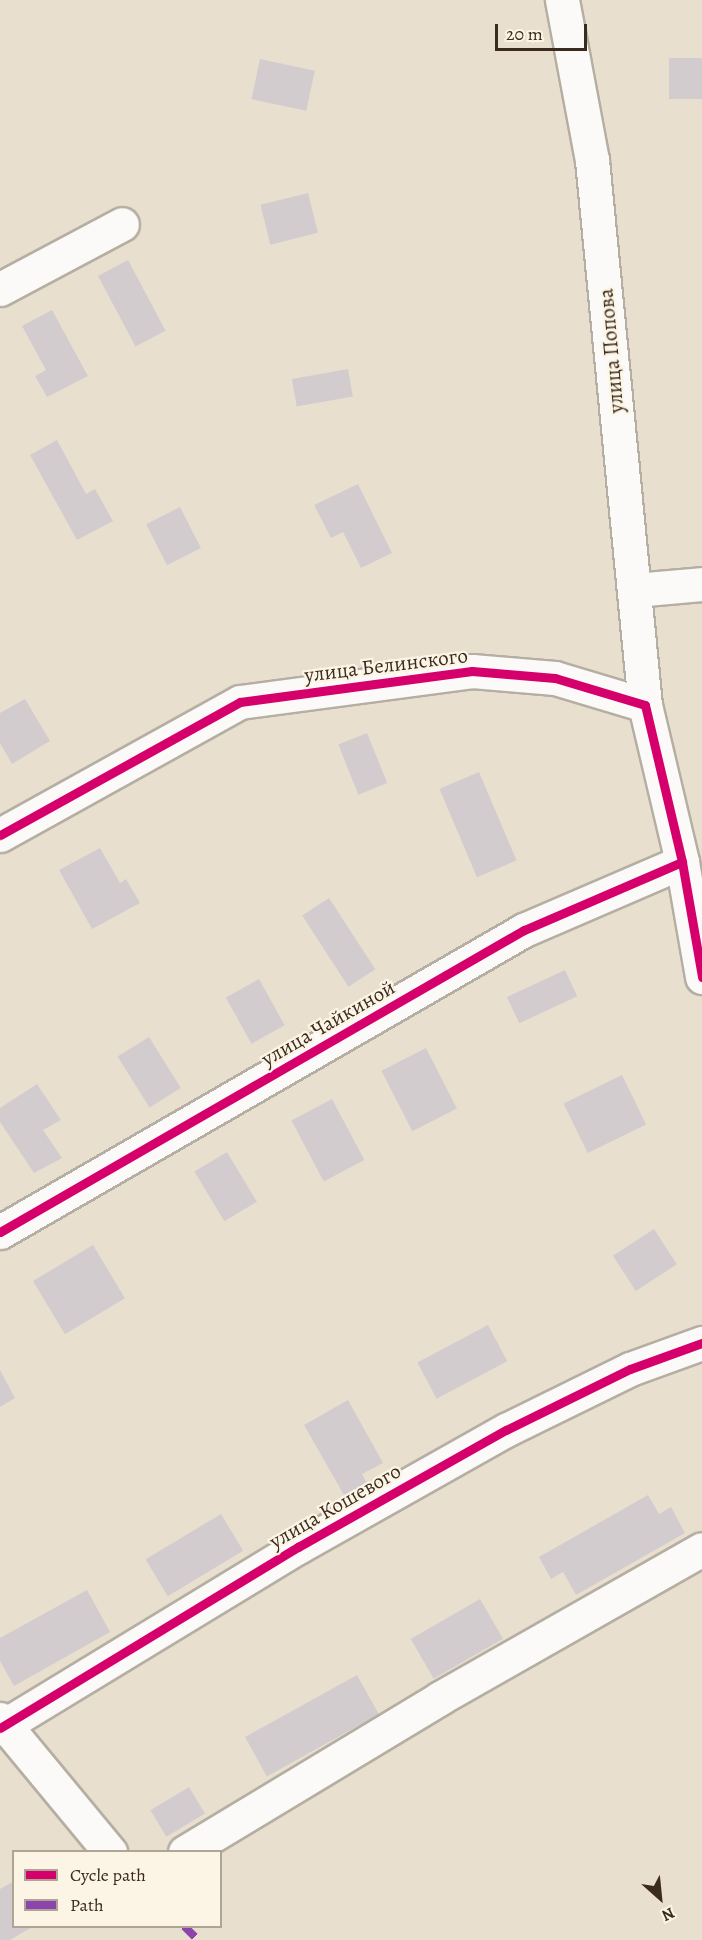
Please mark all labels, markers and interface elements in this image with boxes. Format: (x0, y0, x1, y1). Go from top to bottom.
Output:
scale bar (498, 12, 590, 50)
text: 20 m (506, 22, 543, 46)
street label: улица Попова (593, 288, 629, 414)
street label: улица Белинского (303, 642, 469, 688)
street label: улица Чайкиной (257, 975, 399, 1071)
street label: улица Кошевого (265, 1458, 405, 1554)
legend (12, 1850, 222, 1928)
text: Cycle path (70, 1863, 146, 1887)
north arrow (630, 1868, 690, 1928)
text: Path (70, 1893, 104, 1917)
text: N (658, 1902, 678, 1926)

